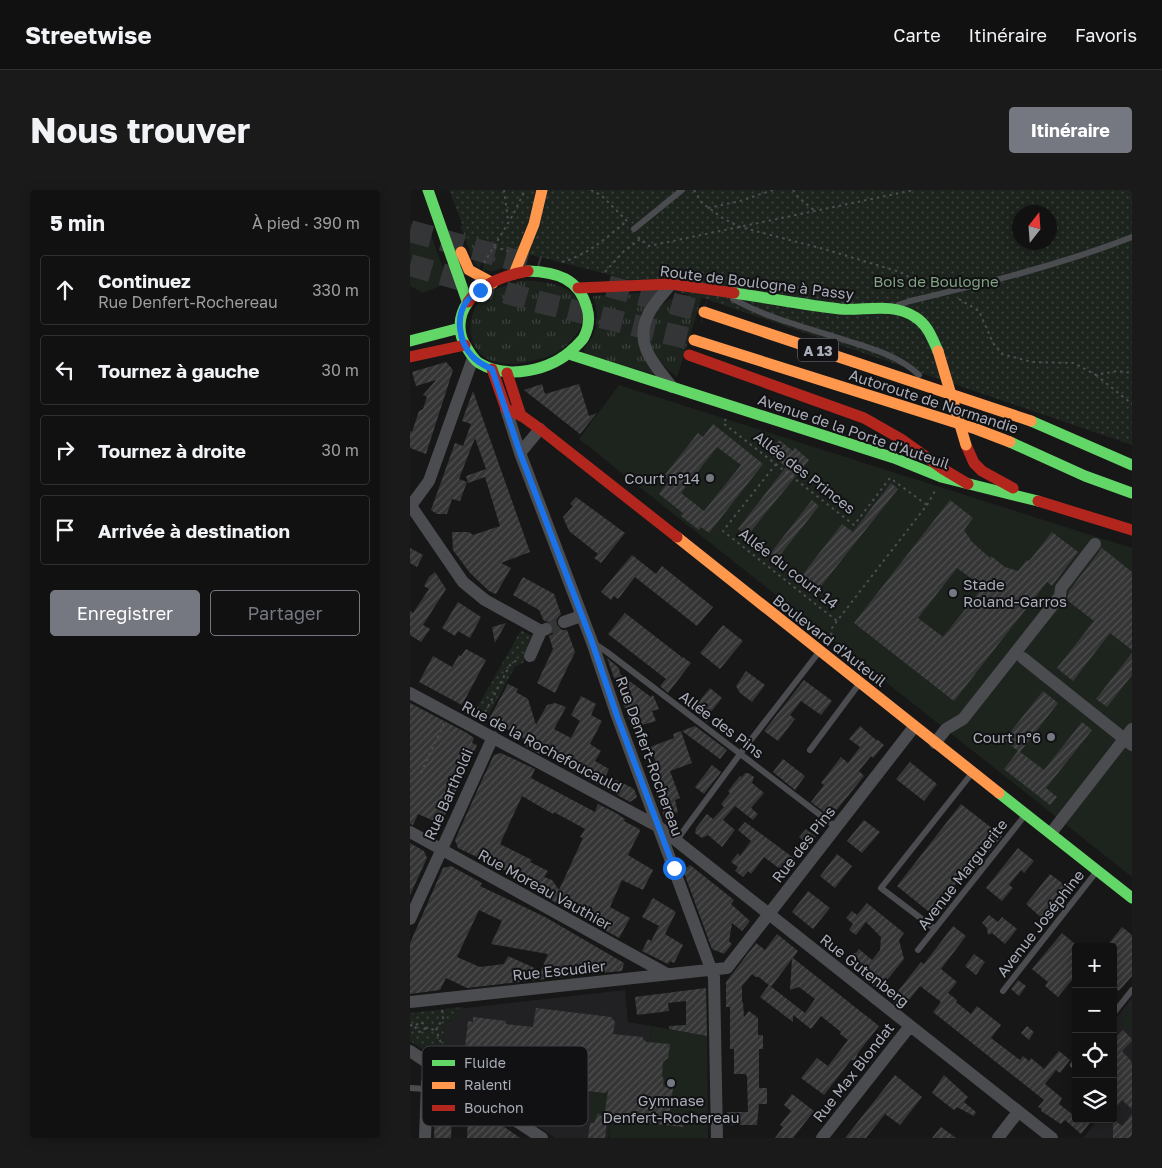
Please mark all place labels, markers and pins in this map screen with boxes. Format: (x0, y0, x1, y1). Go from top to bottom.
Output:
place label: Court n°14 (624, 469, 700, 487)
marker: Court n°14 (704, 472, 716, 484)
place label: Stade Roland-Garros (963, 575, 1067, 610)
marker: Stade Roland-Garros (947, 587, 959, 599)
place label: Court n°6 (973, 728, 1041, 746)
marker: Court n°6 (1045, 731, 1057, 743)
marker: Gymnase Denfert-Rochereau (665, 1077, 677, 1089)
place label: Gymnase Denfert-Rochereau (602, 1091, 740, 1126)

